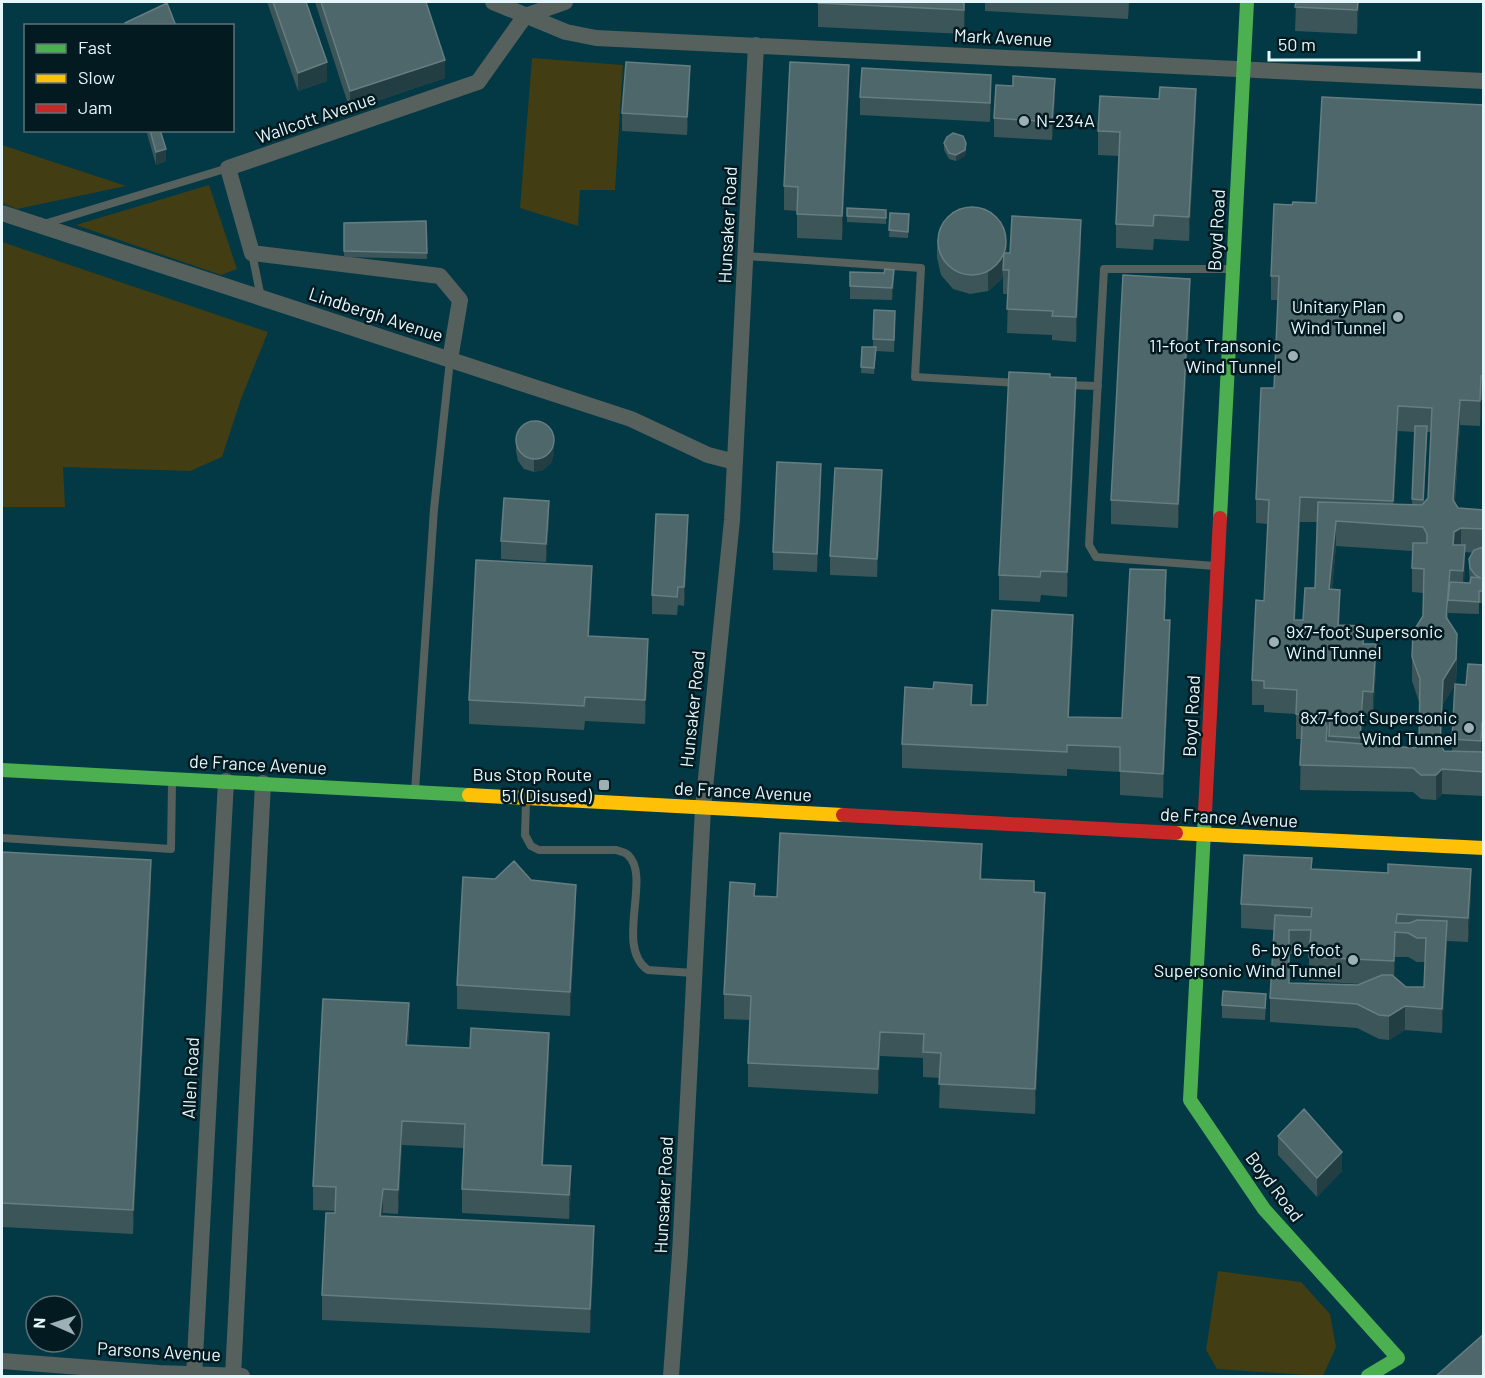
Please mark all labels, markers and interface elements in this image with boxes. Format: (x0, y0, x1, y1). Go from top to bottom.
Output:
street label: Mark Avenue (953, 23, 1053, 51)
legend (24, 24, 234, 132)
scale bar (1269, 24, 1419, 62)
text: 50 m (1278, 33, 1316, 55)
text: Fast (78, 36, 112, 58)
text: Slow (78, 66, 115, 88)
street label: Wallcott Avenue (253, 86, 379, 148)
text: Jam (78, 96, 112, 118)
place label: N-234A (1036, 109, 1095, 131)
marker: N-234A (1017, 114, 1031, 128)
street label: Hunsaker Road (713, 166, 741, 284)
street label: Boyd Road (1203, 188, 1229, 271)
street label: Lindbergh Avenue (306, 282, 446, 346)
place label: Unitary Plan Wind Tunnel (1290, 295, 1386, 338)
marker: Unitary Plan Wind Tunnel (1391, 310, 1405, 324)
place label: 11-foot Transonic Wind Tunnel (1149, 334, 1281, 377)
marker: 11-foot Transonic Wind Tunnel (1286, 349, 1300, 363)
place label: 9x7-foot Supersonic Wind Tunnel (1286, 620, 1443, 663)
marker: 9x7-foot Supersonic Wind Tunnel (1267, 635, 1281, 649)
street label: Hunsaker Road (675, 649, 709, 768)
street label: Boyd Road (1178, 674, 1204, 757)
place label: 8x7-foot Supersonic Wind Tunnel (1300, 706, 1457, 749)
marker: 8x7-foot Supersonic Wind Tunnel (1462, 721, 1476, 735)
street label: de France Avenue (189, 749, 328, 779)
place label: Bus Stop Route 51 (Disused) (473, 763, 592, 806)
street label: de France Avenue (674, 776, 813, 806)
marker: Bus Stop Route 51 (Disused) (597, 778, 611, 792)
street label: de France Avenue (1160, 802, 1299, 832)
place label: 6- by 6-foot Supersonic Wind Tunnel (1154, 938, 1341, 981)
marker: 6- by 6-foot Supersonic Wind Tunnel (1346, 953, 1360, 967)
street label: Allen Road (177, 1036, 203, 1119)
street label: Hunsaker Road (649, 1136, 677, 1254)
street label: Boyd Road (1241, 1147, 1308, 1226)
north arrow (24, 1294, 84, 1354)
text: N (29, 1317, 48, 1329)
street label: Parsons Avenue (97, 1337, 222, 1365)

